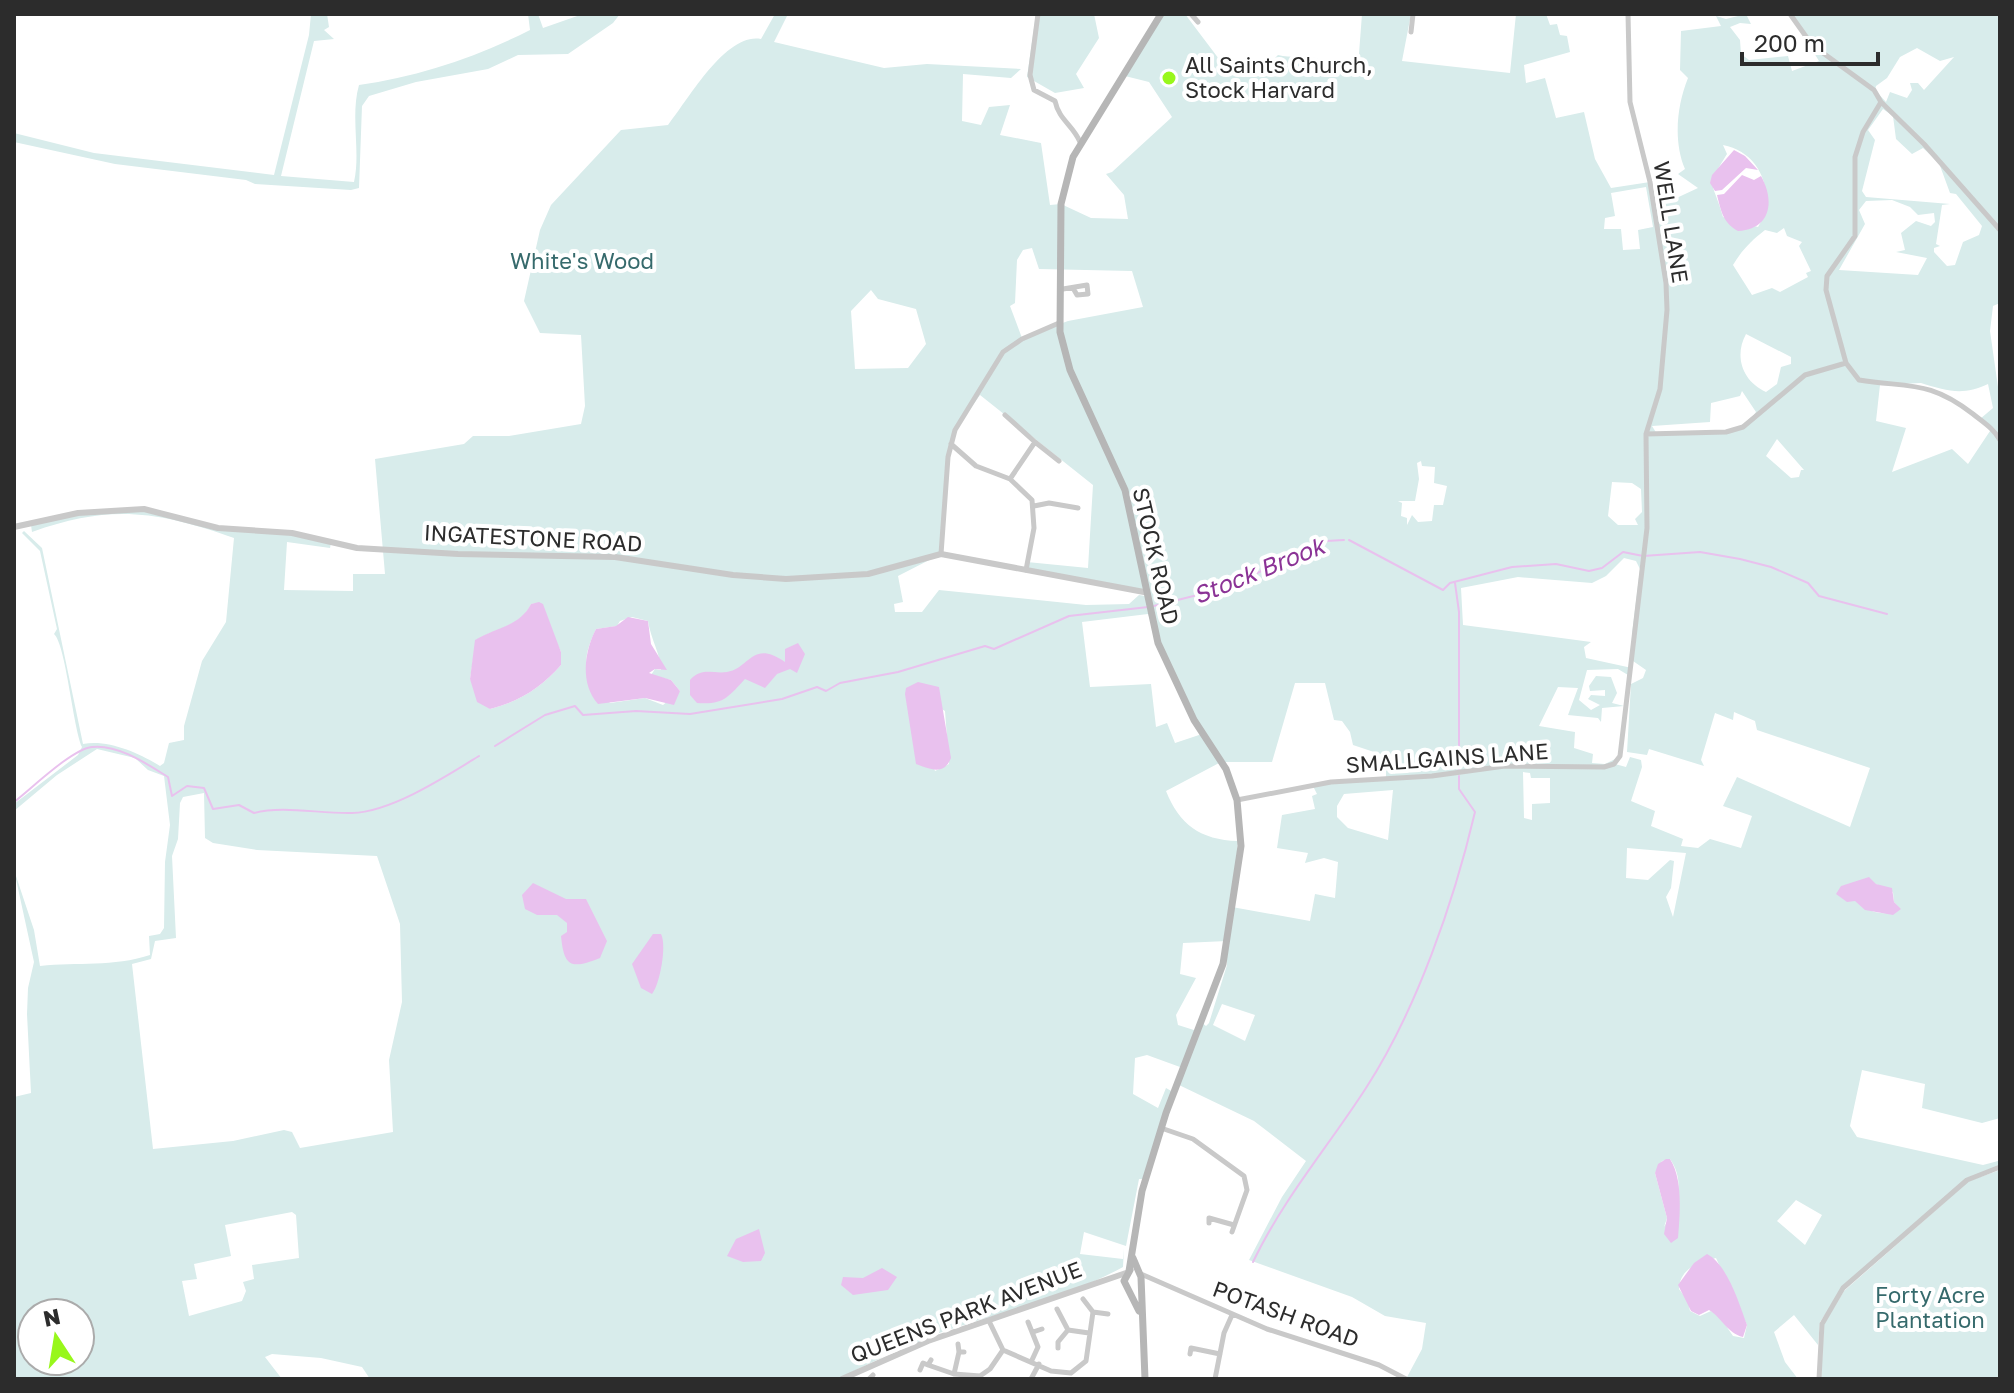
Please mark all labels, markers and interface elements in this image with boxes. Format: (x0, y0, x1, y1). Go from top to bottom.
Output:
scale bar (1742, 16, 1878, 66)
text: 200 m (1754, 28, 1825, 57)
place label: All Saints Church, Stock Harvard (1185, 51, 1373, 103)
marker: All Saints Church, Stock Harvard (1160, 69, 1178, 87)
street label: WELL LANE (1649, 159, 1694, 285)
park label: White's Wood (510, 247, 654, 274)
street label: STOCK ROAD (1128, 485, 1185, 627)
street label: INGATESTONE ROAD (423, 518, 643, 557)
water label: Stock Brook (1189, 529, 1331, 609)
street label: SMALLGAINS LANE (1345, 737, 1549, 778)
street label: QUEENS PARK AVENUE (846, 1255, 1085, 1368)
street label: POTASH ROAD (1209, 1275, 1363, 1353)
park label: Forty Acre Plantation (1875, 1281, 1985, 1333)
north arrow (16, 1297, 96, 1377)
text: N (41, 1302, 63, 1332)

